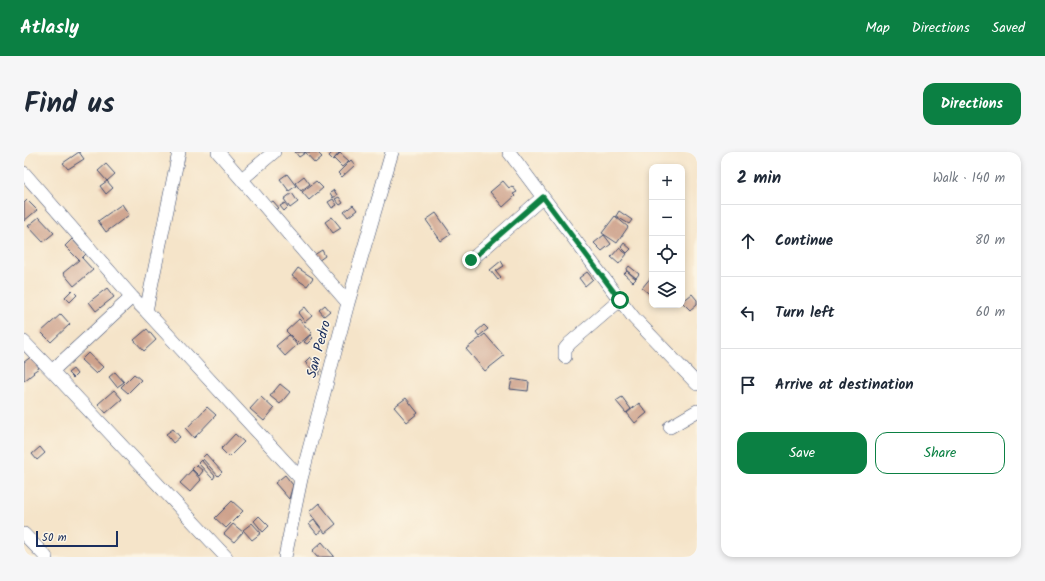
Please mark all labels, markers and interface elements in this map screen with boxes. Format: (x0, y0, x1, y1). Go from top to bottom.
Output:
text: Atlasly (20, 13, 79, 43)
text: Map (865, 17, 890, 39)
text: Directions (912, 17, 970, 39)
text: Saved (992, 17, 1025, 39)
text: Find us (24, 82, 115, 127)
button: Directions (923, 83, 1021, 125)
map controls (649, 164, 685, 308)
button: + (649, 164, 685, 200)
text: 2 min (737, 165, 781, 192)
text: Walk · 140 m (933, 168, 1005, 189)
button: − (649, 200, 685, 236)
text: Continue (775, 229, 833, 253)
icon: ahead (737, 230, 759, 252)
text: 80 m (975, 230, 1005, 251)
button: locate (649, 236, 685, 272)
route end (462, 251, 480, 269)
button: layers (649, 272, 685, 308)
route start (611, 291, 629, 309)
text: Turn left (775, 301, 835, 325)
icon: left (737, 302, 759, 324)
text: 60 m (976, 302, 1005, 323)
street label: San Pedro (301, 318, 337, 380)
text: Arrive at destination (775, 373, 914, 397)
icon: arrive (737, 374, 759, 396)
button: Save (737, 432, 867, 474)
button: Share (875, 432, 1005, 474)
scale bar (36, 529, 118, 548)
text: 50 m (42, 529, 67, 547)

